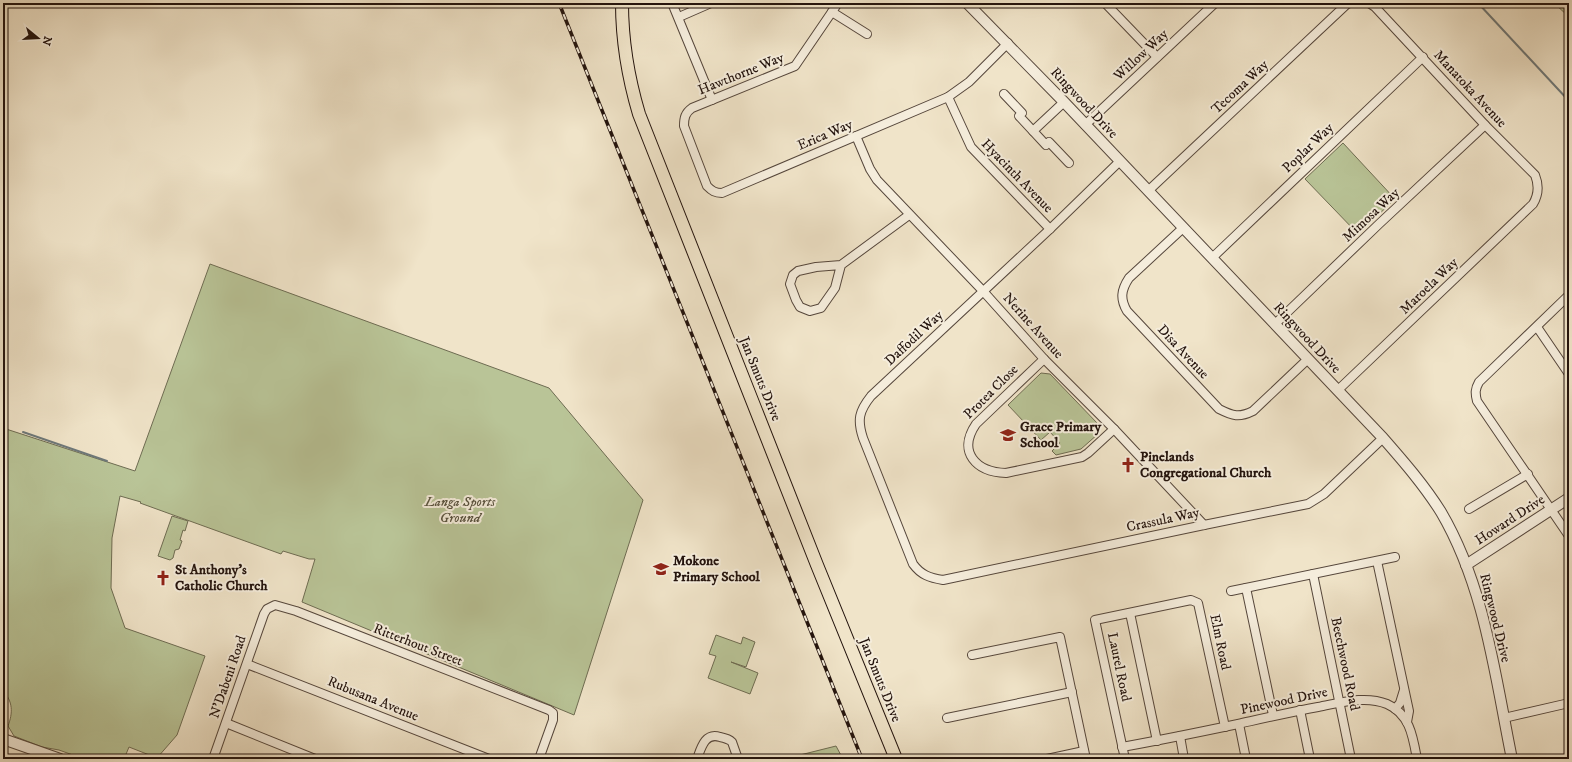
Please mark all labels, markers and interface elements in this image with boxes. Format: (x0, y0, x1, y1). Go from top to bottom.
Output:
north arrow (18, 18, 58, 58)
street label: Willow Way (1109, 25, 1172, 85)
text: N (39, 34, 55, 47)
street label: Manatoka Avenue (1429, 46, 1511, 132)
street label: Hawthorne Way (695, 48, 787, 99)
street label: Tecoma Way (1208, 56, 1273, 118)
street label: Ringwood Drive (1046, 64, 1122, 143)
street label: Erica Way (795, 115, 856, 155)
street label: Poplar Way (1279, 119, 1338, 177)
street label: Hyacinth Avenue (977, 135, 1057, 217)
street label: Mimosa Way (1339, 184, 1404, 246)
street label: Maroela Way (1396, 254, 1462, 318)
street label: Nerine Avenue (999, 289, 1067, 363)
street label: Ringwood Drive (1269, 299, 1345, 378)
street label: Daffodil Way (881, 306, 947, 370)
street label: Disa Avenue (1153, 321, 1213, 383)
street label: Jan Smuts Drive (734, 332, 785, 424)
street label: Protea Close (960, 361, 1022, 423)
place label: Grace Primary School (1020, 418, 1101, 452)
school or university icon: Grace Primary School (999, 426, 1017, 444)
place label: Pinelands Congregational Church (1140, 448, 1272, 482)
church icon: Pinelands Congregational Church (1119, 456, 1137, 474)
street label: Howard Drive (1472, 491, 1548, 549)
park label: Langa Sports Ground (424, 493, 496, 527)
street label: Crassula Way (1125, 503, 1201, 537)
place label: Mokone Primary School (673, 552, 760, 586)
school or university icon: Mokone Primary School (652, 560, 670, 578)
place label: St Anthony's Catholic Church (175, 561, 268, 595)
church icon: St Anthony's Catholic Church (154, 569, 172, 587)
street label: Ringwood Drive (1475, 572, 1515, 665)
street label: Elm Road (1205, 612, 1235, 672)
street label: Beechwood Road (1326, 616, 1364, 712)
street label: Ritterhout Street (371, 620, 466, 670)
street label: Laurel Road (1103, 631, 1135, 703)
street label: N'Dabeni Road (205, 633, 251, 721)
street label: Jan Smuts Drive (854, 633, 905, 725)
street label: Rubusana Avenue (325, 673, 421, 726)
street label: Pinewood Drive (1239, 683, 1329, 719)

